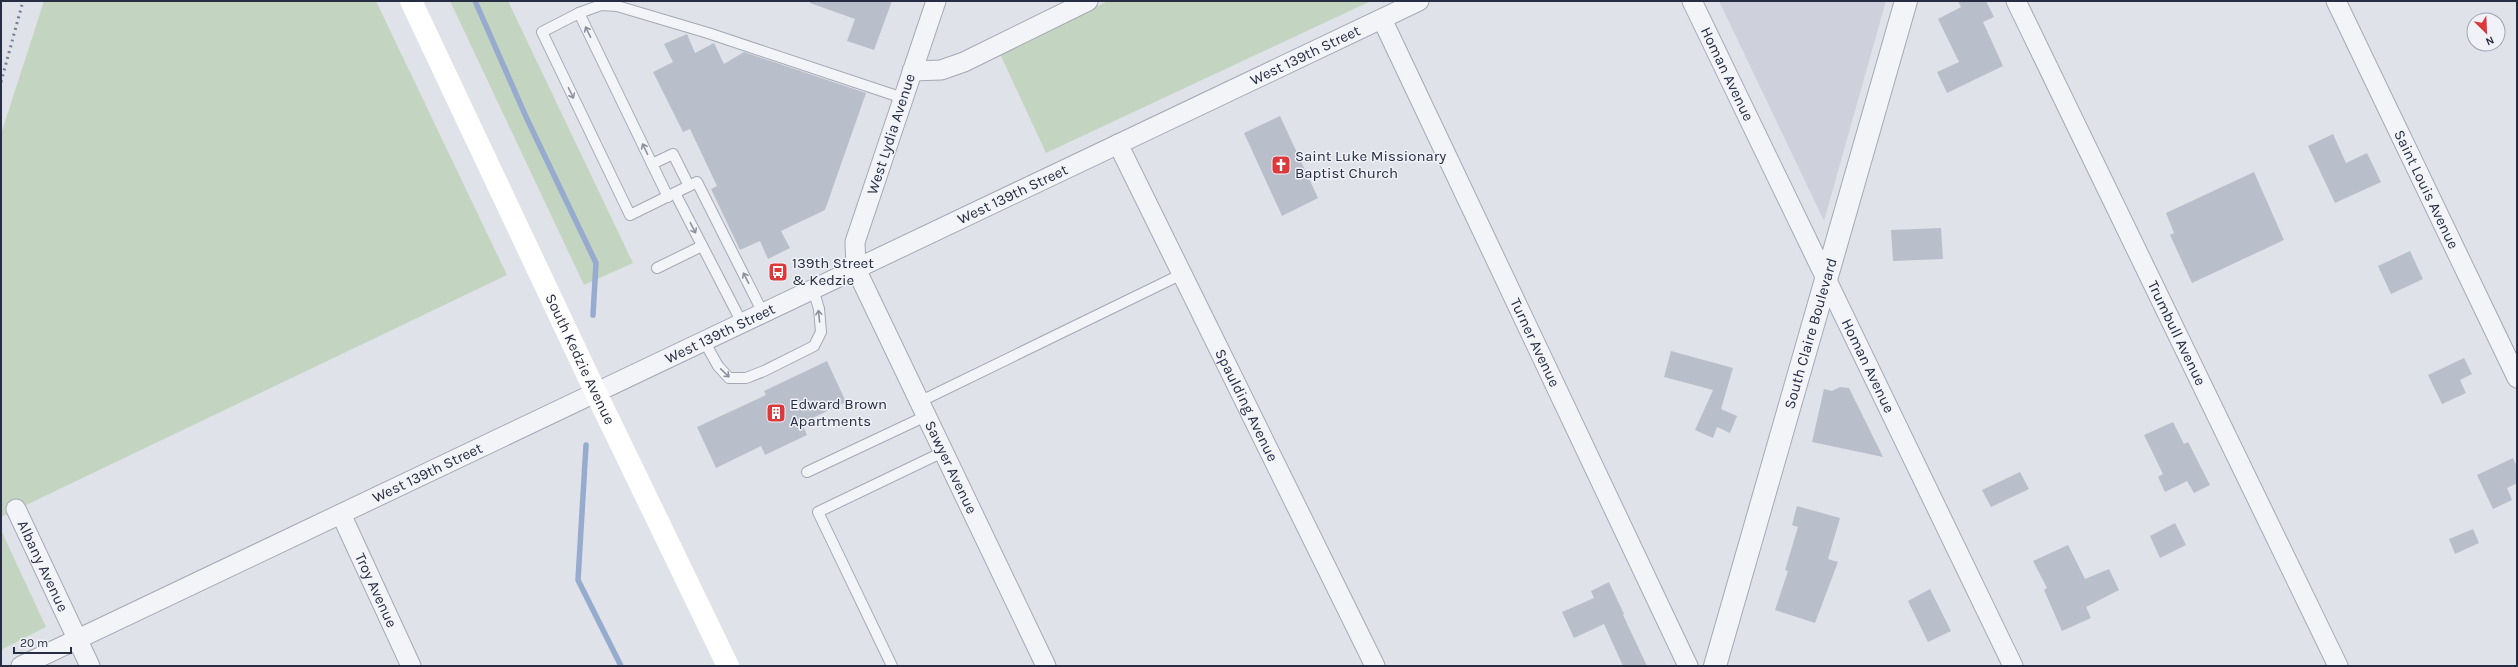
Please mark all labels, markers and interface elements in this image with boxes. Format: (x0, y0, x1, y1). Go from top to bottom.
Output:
north arrow (2466, 12, 2506, 52)
street label: West 139th Street (1247, 21, 1363, 89)
street label: Homan Avenue (1697, 24, 1758, 124)
one-way arrow (584, 26, 591, 38)
text: N (2484, 33, 2496, 48)
street label: West Lydia Avenue (863, 71, 919, 197)
one-way arrow (568, 87, 575, 99)
street label: Saint Louis Avenue (2390, 127, 2463, 252)
one-way arrow (641, 143, 648, 155)
place label: Saint Luke Missionary Baptist Church (1295, 147, 1446, 182)
church icon: Saint Luke Missionary Baptist Church (1270, 154, 1292, 176)
street label: West 139th Street (955, 160, 1071, 228)
one-way arrow (690, 222, 697, 234)
place label: 139th Street & Kedzie (792, 254, 874, 289)
street label: South Claire Boulevard (1780, 256, 1841, 411)
bus stop icon: 139th Street & Kedzie (767, 261, 789, 283)
one-way arrow (742, 272, 749, 284)
street label: Trumbull Avenue (2144, 278, 2210, 389)
street label: South Kedzie Avenue (541, 291, 619, 427)
street label: Turner Avenue (1506, 295, 1564, 390)
street label: West 139th Street (662, 300, 778, 367)
one-way arrow (816, 310, 823, 323)
street label: Homan Avenue (1838, 316, 1898, 416)
street label: Spaulding Avenue (1211, 346, 1282, 464)
one-way arrow (720, 369, 730, 378)
place label: Edward Brown Apartments (790, 395, 887, 430)
building icon: Edward Brown Apartments (765, 402, 787, 424)
street label: Sawyer Avenue (921, 418, 981, 517)
street label: West 139th Street (369, 439, 486, 507)
street label: Albany Avenue (14, 517, 72, 615)
street label: Troy Avenue (351, 550, 401, 630)
scale bar (14, 629, 71, 655)
text: 20 m (20, 636, 48, 650)

